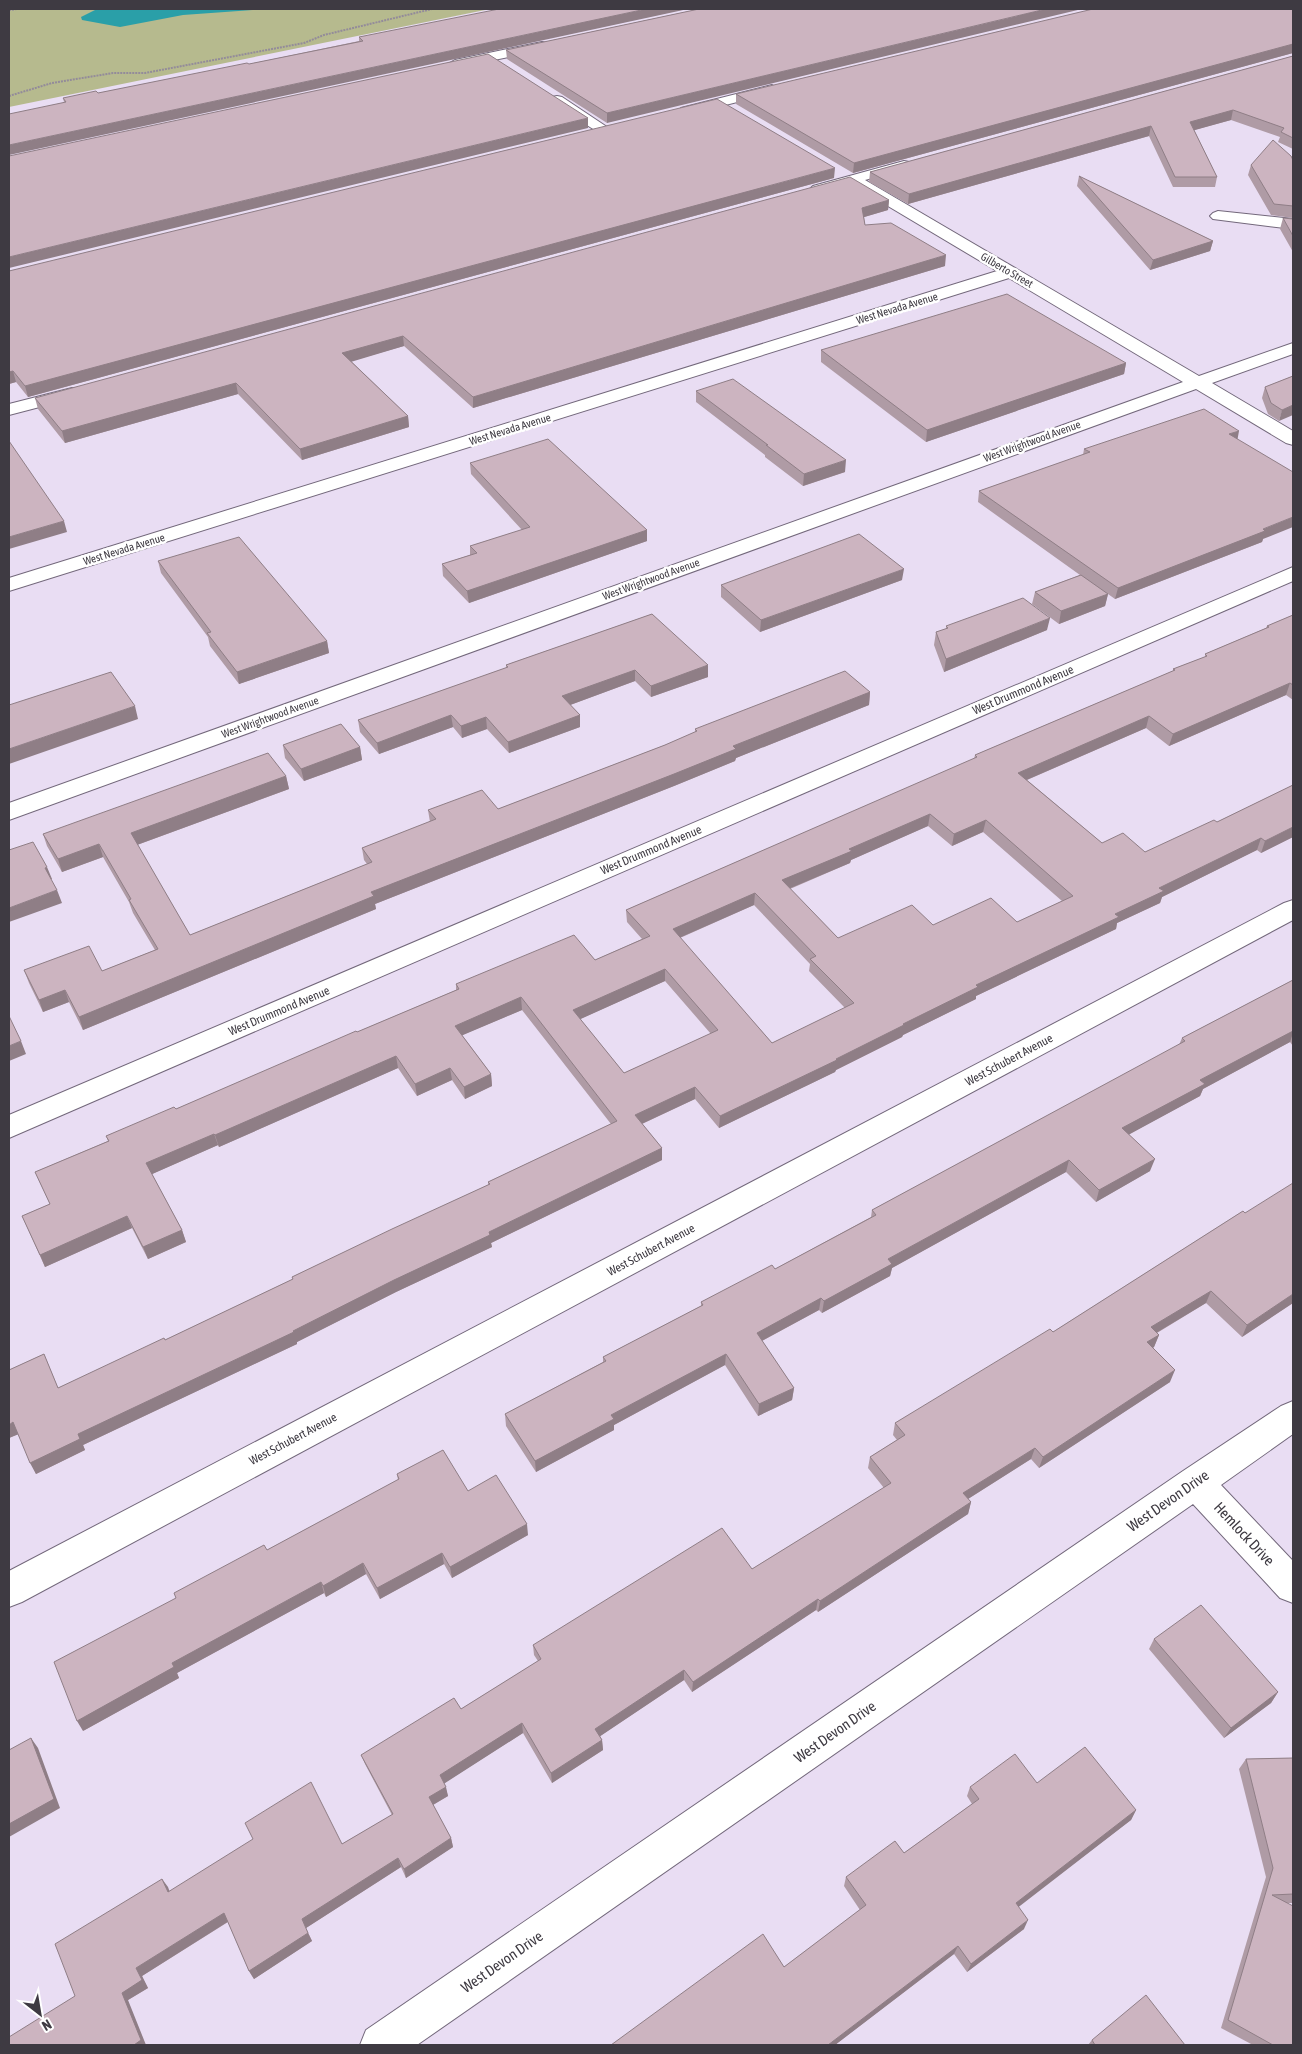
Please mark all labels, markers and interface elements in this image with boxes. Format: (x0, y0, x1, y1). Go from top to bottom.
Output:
street label: Gilberto Street (979, 250, 1035, 290)
street label: West Nevada Avenue (855, 290, 939, 326)
street label: West Nevada Avenue (468, 411, 552, 447)
street label: West Wrightwood Avenue (982, 418, 1082, 464)
street label: West Nevada Avenue (82, 531, 166, 567)
street label: West Wrightwood Avenue (601, 556, 701, 602)
street label: West Drummond Avenue (970, 662, 1076, 718)
street label: West Wrightwood Avenue (220, 694, 320, 740)
street label: West Drummond Avenue (598, 822, 704, 878)
street label: West Drummond Avenue (226, 983, 332, 1039)
street label: West Schubert Avenue (963, 1031, 1055, 1089)
street label: West Schubert Avenue (605, 1221, 697, 1279)
street label: West Schubert Avenue (247, 1410, 339, 1468)
street label: West Devon Drive (1124, 1466, 1212, 1535)
street label: Hemlock Drive (1211, 1498, 1278, 1569)
street label: West Devon Drive (791, 1697, 879, 1766)
street label: West Devon Drive (458, 1927, 546, 1996)
north arrow (15, 1989, 65, 2039)
text: N (39, 2016, 54, 2034)

